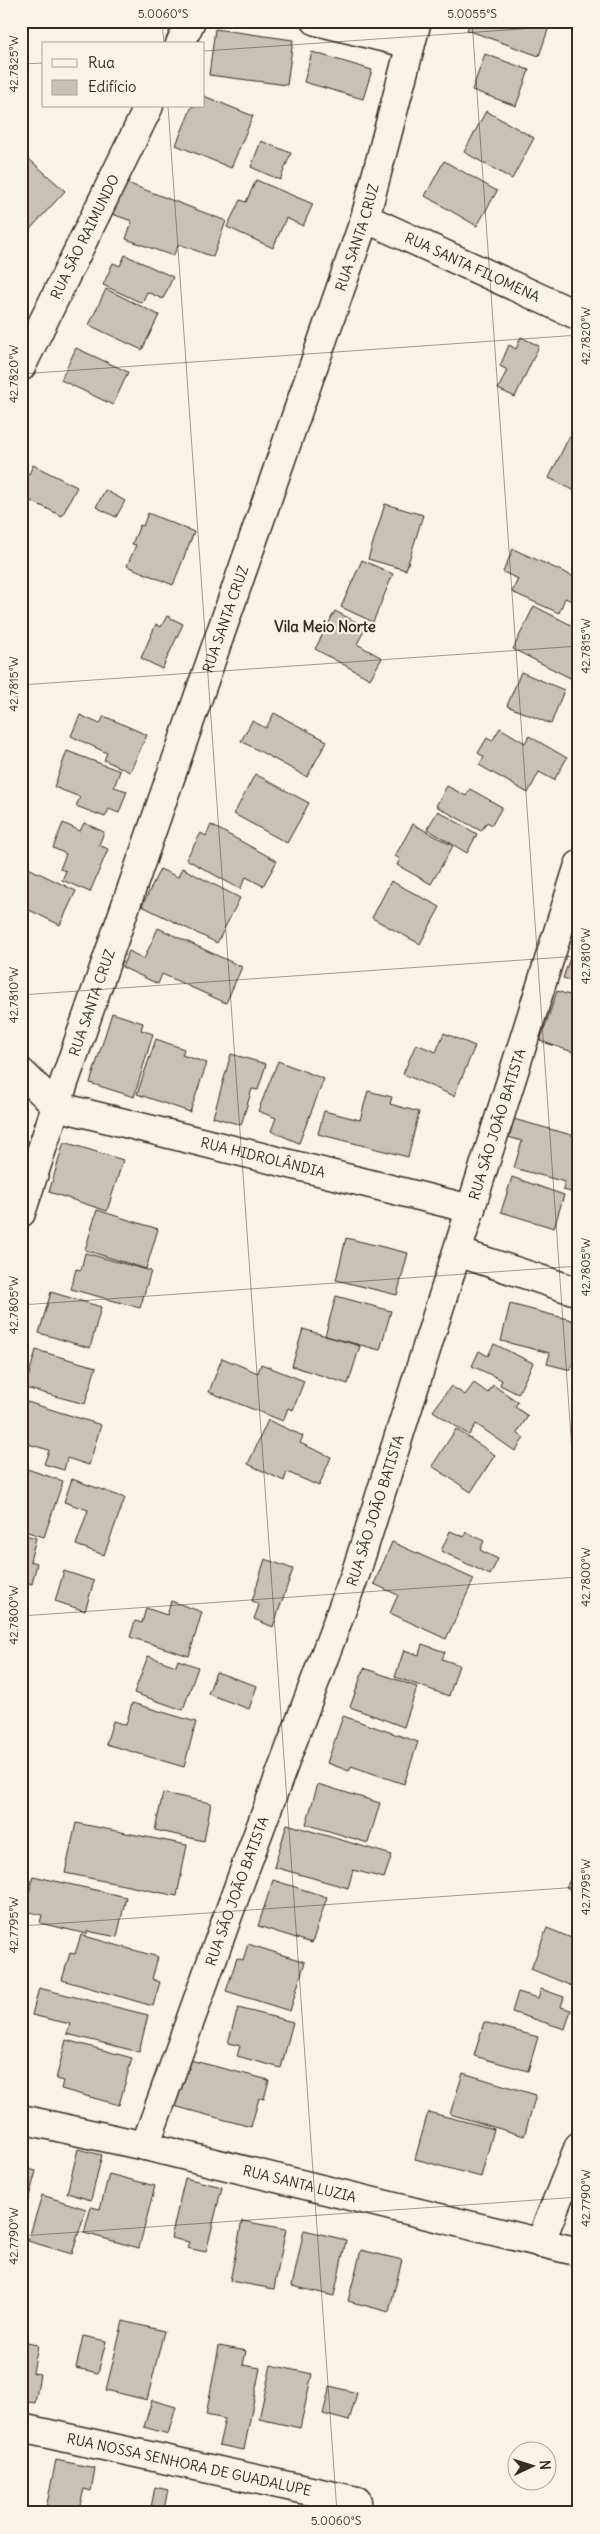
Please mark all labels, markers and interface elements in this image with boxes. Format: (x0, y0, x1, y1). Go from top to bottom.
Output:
text: 5.0060°S (138, 6, 189, 21)
text: 5.0055°S (447, 6, 497, 21)
text: 42.7825°W (6, 35, 21, 93)
legend (42, 42, 205, 108)
text: Rua (88, 53, 115, 72)
text: Edifício (88, 77, 136, 96)
street label: RUA SÃO RAIMUNDO (47, 171, 123, 302)
street label: RUA SANTA CRUZ (331, 182, 383, 294)
street label: RUA SANTA FILOMENA (402, 228, 543, 306)
text: 42.7820°W (578, 307, 593, 365)
text: 42.7820°W (6, 345, 21, 403)
street label: RUA SANTA CRUZ (198, 563, 252, 675)
district label: Vila Meio Norte (274, 617, 376, 636)
text: 42.7815°W (578, 618, 593, 674)
text: 42.7815°W (6, 656, 21, 712)
text: 42.7810°W (578, 928, 593, 984)
street label: RUA SANTA CRUZ (65, 947, 119, 1059)
text: 42.7810°W (6, 967, 21, 1023)
street label: RUA SÃO JOÃO BATISTA (465, 1046, 530, 1202)
street label: RUA HIDROLÂNDIA (199, 1133, 327, 1181)
text: 42.7805°W (578, 1238, 593, 1296)
text: 42.7805°W (6, 1276, 21, 1334)
street label: RUA SÃO JOÃO BATISTA (343, 1433, 408, 1589)
text: 42.7800°W (578, 1547, 593, 1607)
text: 42.7800°W (6, 1585, 21, 1645)
street label: RUA SÃO JOÃO BATISTA (202, 1814, 273, 1968)
text: 42.7795°W (578, 1859, 593, 1915)
text: 42.7795°W (6, 1897, 21, 1953)
street label: RUA SANTA LUZIA (241, 2161, 358, 2206)
text: 42.7790°W (578, 2169, 593, 2227)
text: 42.7790°W (6, 2207, 21, 2265)
street label: RUA NOSSA SENHORA DE GUADALUPE (65, 2429, 313, 2500)
north arrow (508, 2442, 558, 2492)
text: N (536, 2460, 554, 2471)
text: 5.0060°S (311, 2513, 362, 2528)

